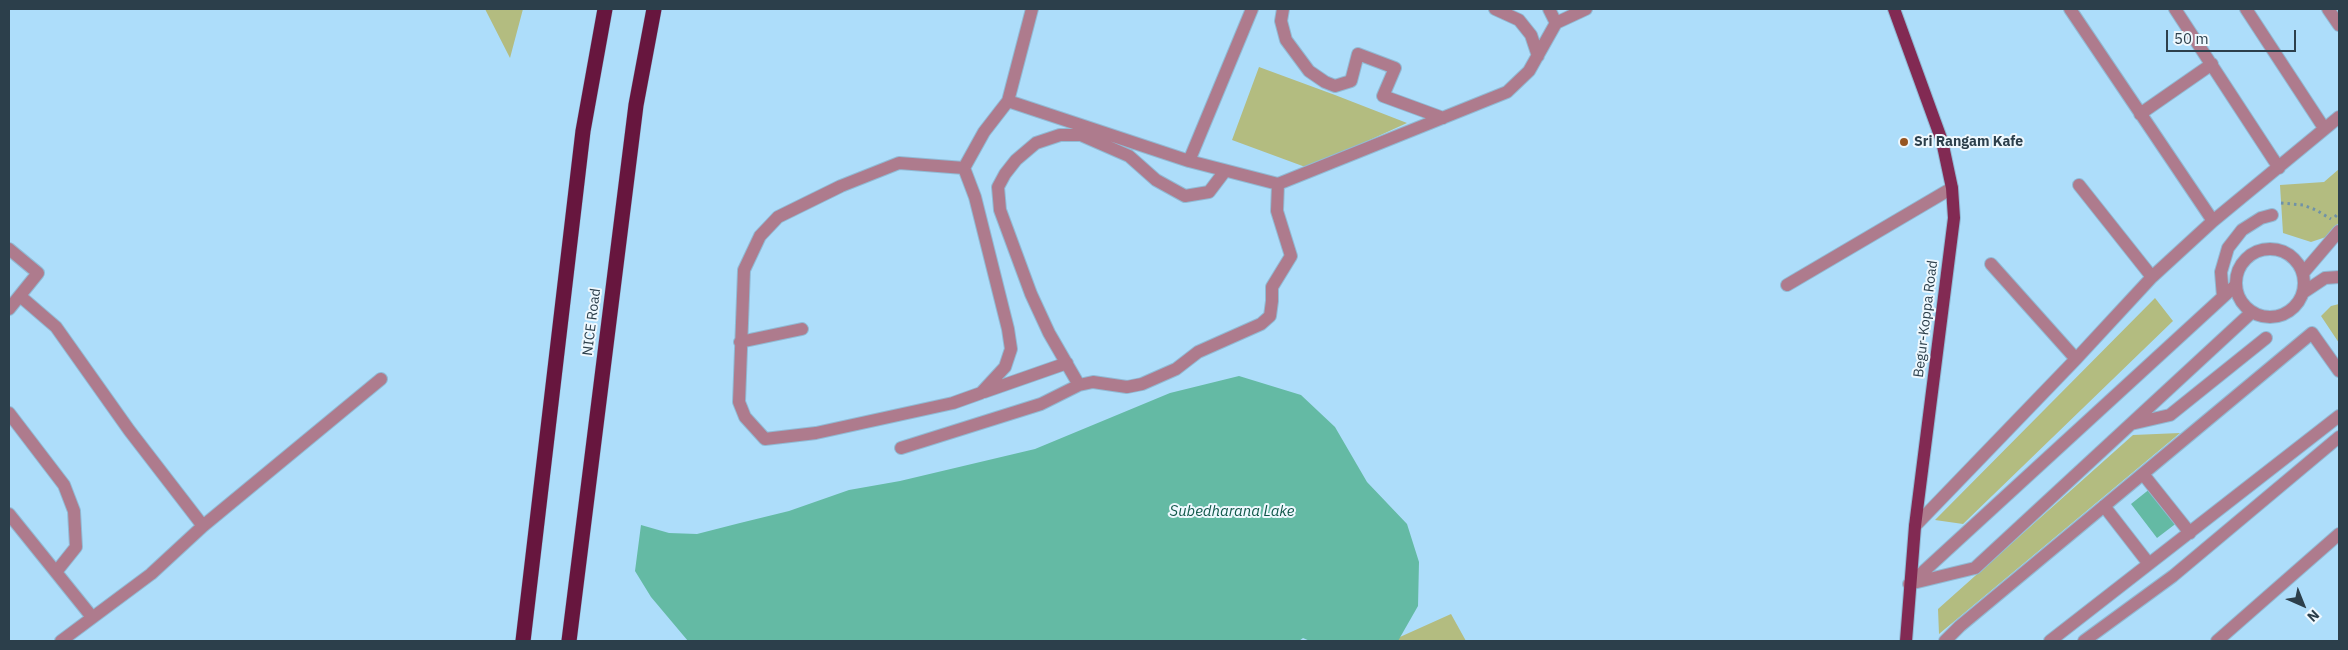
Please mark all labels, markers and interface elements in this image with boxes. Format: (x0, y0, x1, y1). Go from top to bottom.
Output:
scale bar (2168, 20, 2298, 52)
text: 50 m (2174, 29, 2209, 48)
place label: Sri Rangam Kafe (1914, 134, 2023, 150)
marker: Sri Rangam Kafe (1898, 136, 1910, 148)
street label: Begur-Koppa Road (1910, 259, 1942, 379)
street label: NICE Road (580, 287, 604, 357)
water label: Subedharana Lake (1169, 503, 1295, 521)
north arrow (2278, 580, 2328, 630)
text: N (2304, 606, 2323, 626)

